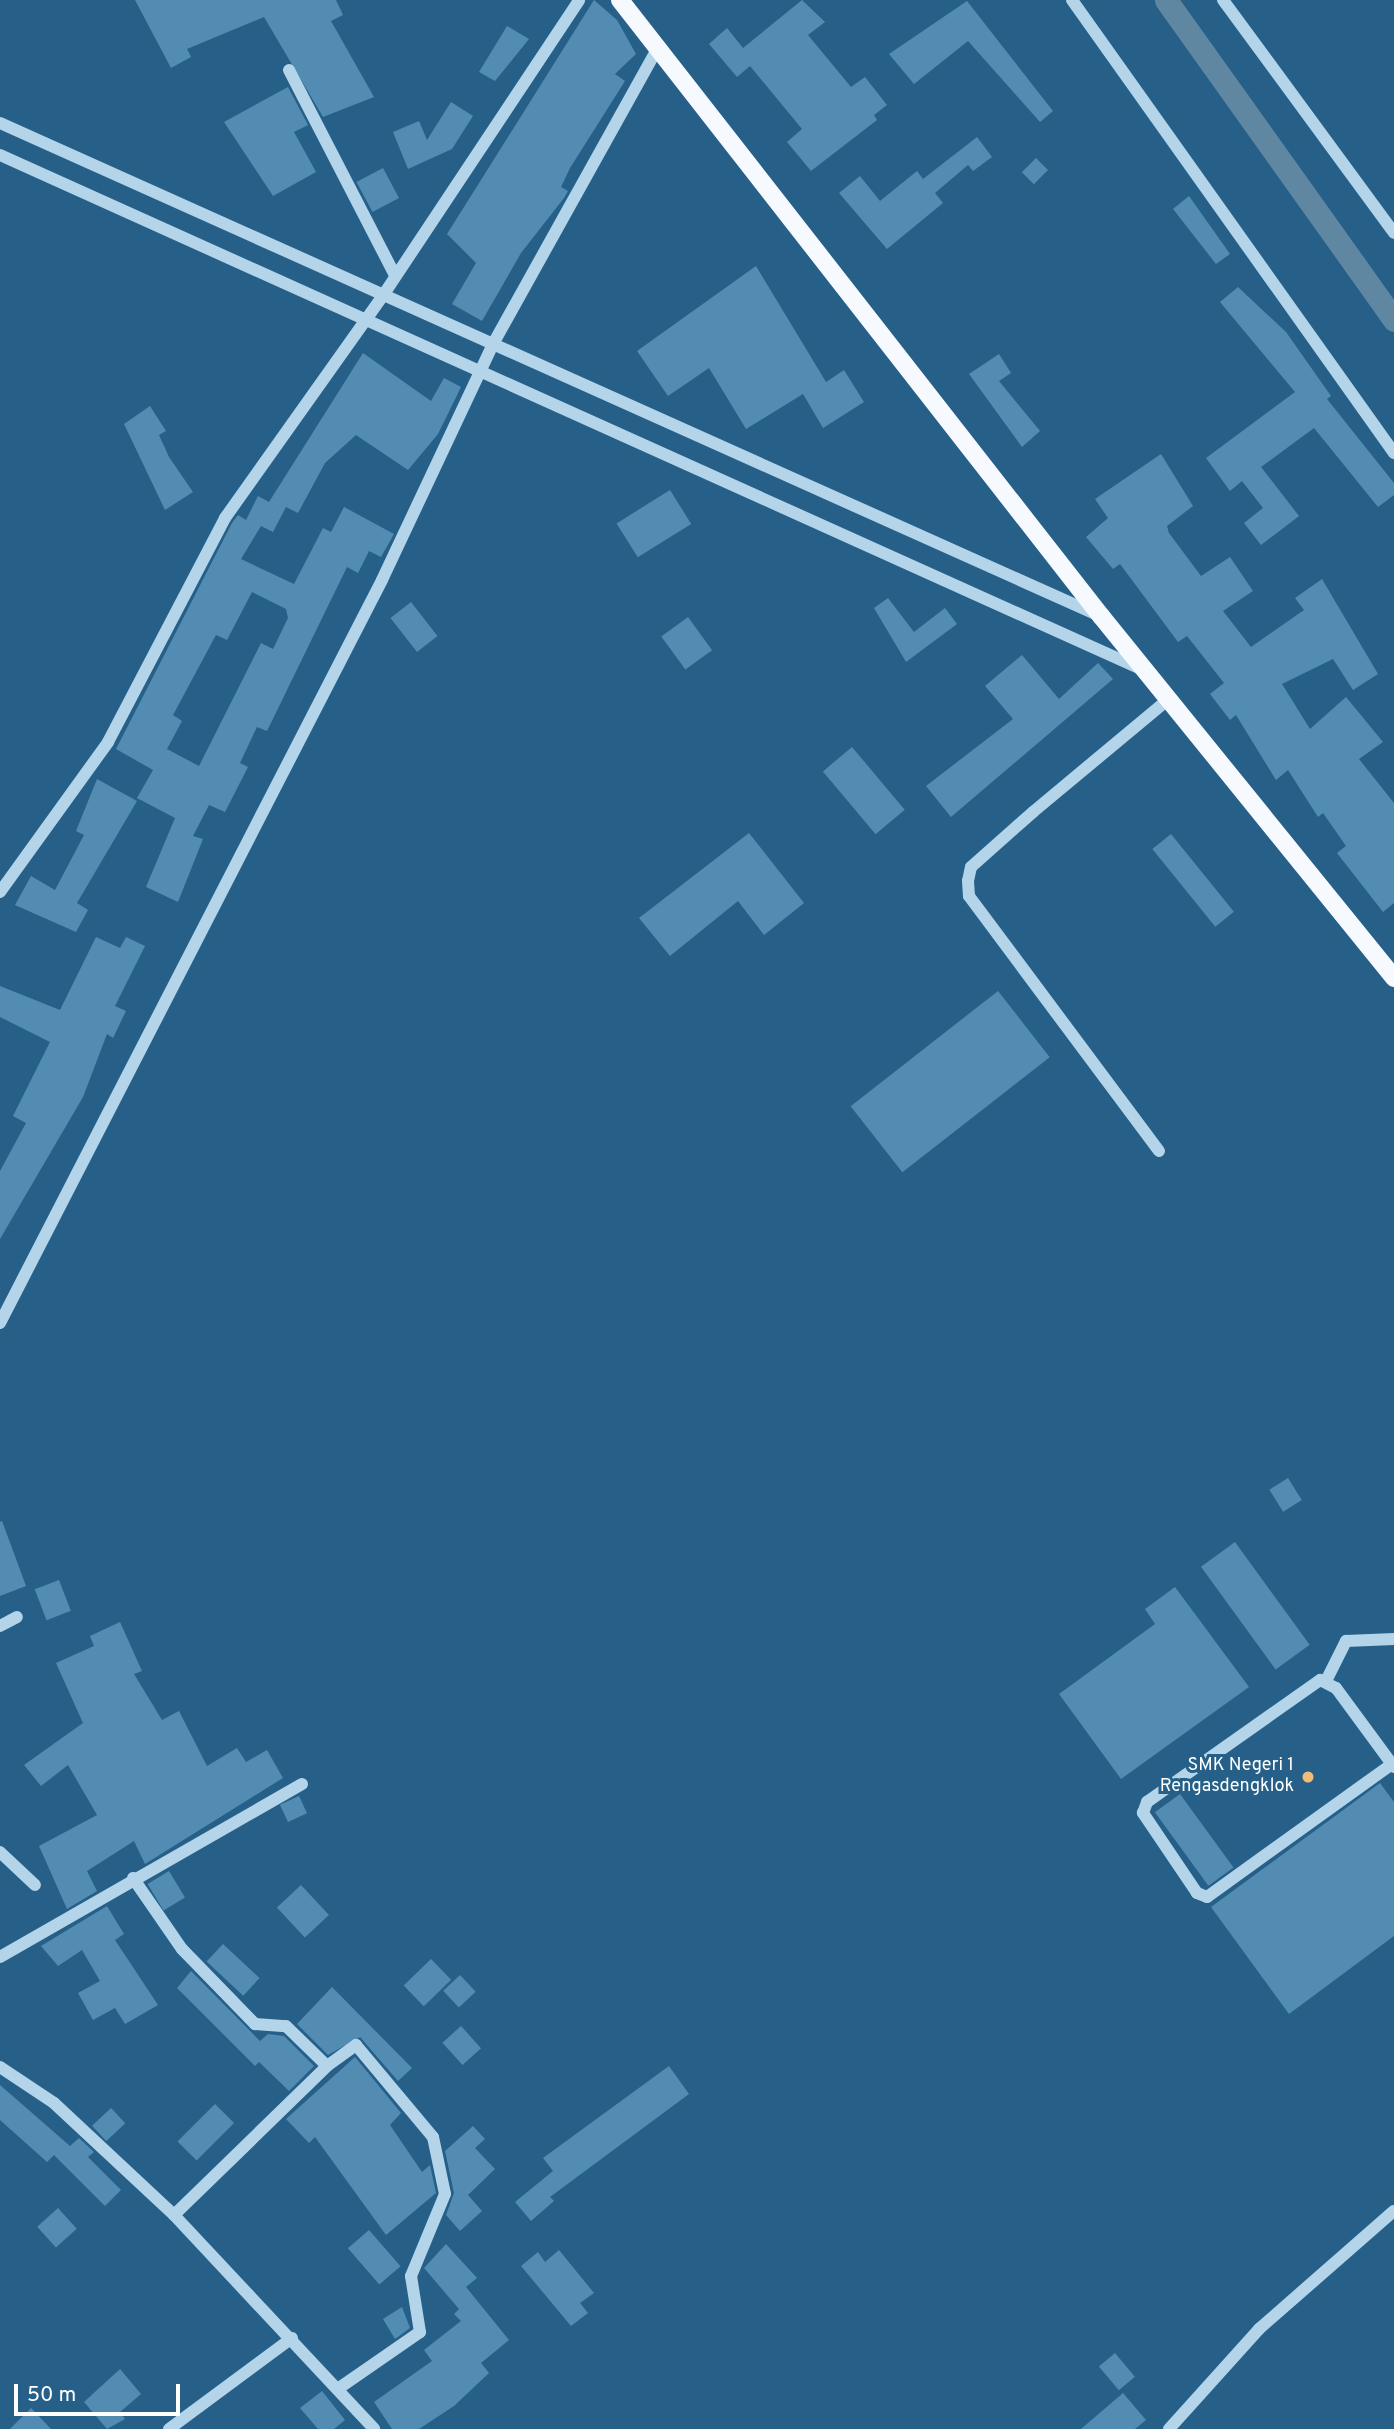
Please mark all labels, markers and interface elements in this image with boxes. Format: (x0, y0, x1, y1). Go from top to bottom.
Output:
place label: SMK Negeri 1 Rengasdengklok (1160, 1756, 1294, 1798)
marker: SMK Negeri 1 Rengasdengklok (1300, 1769, 1316, 1785)
scale bar (18, 2370, 184, 2414)
text: 50 m (27, 2382, 76, 2409)

